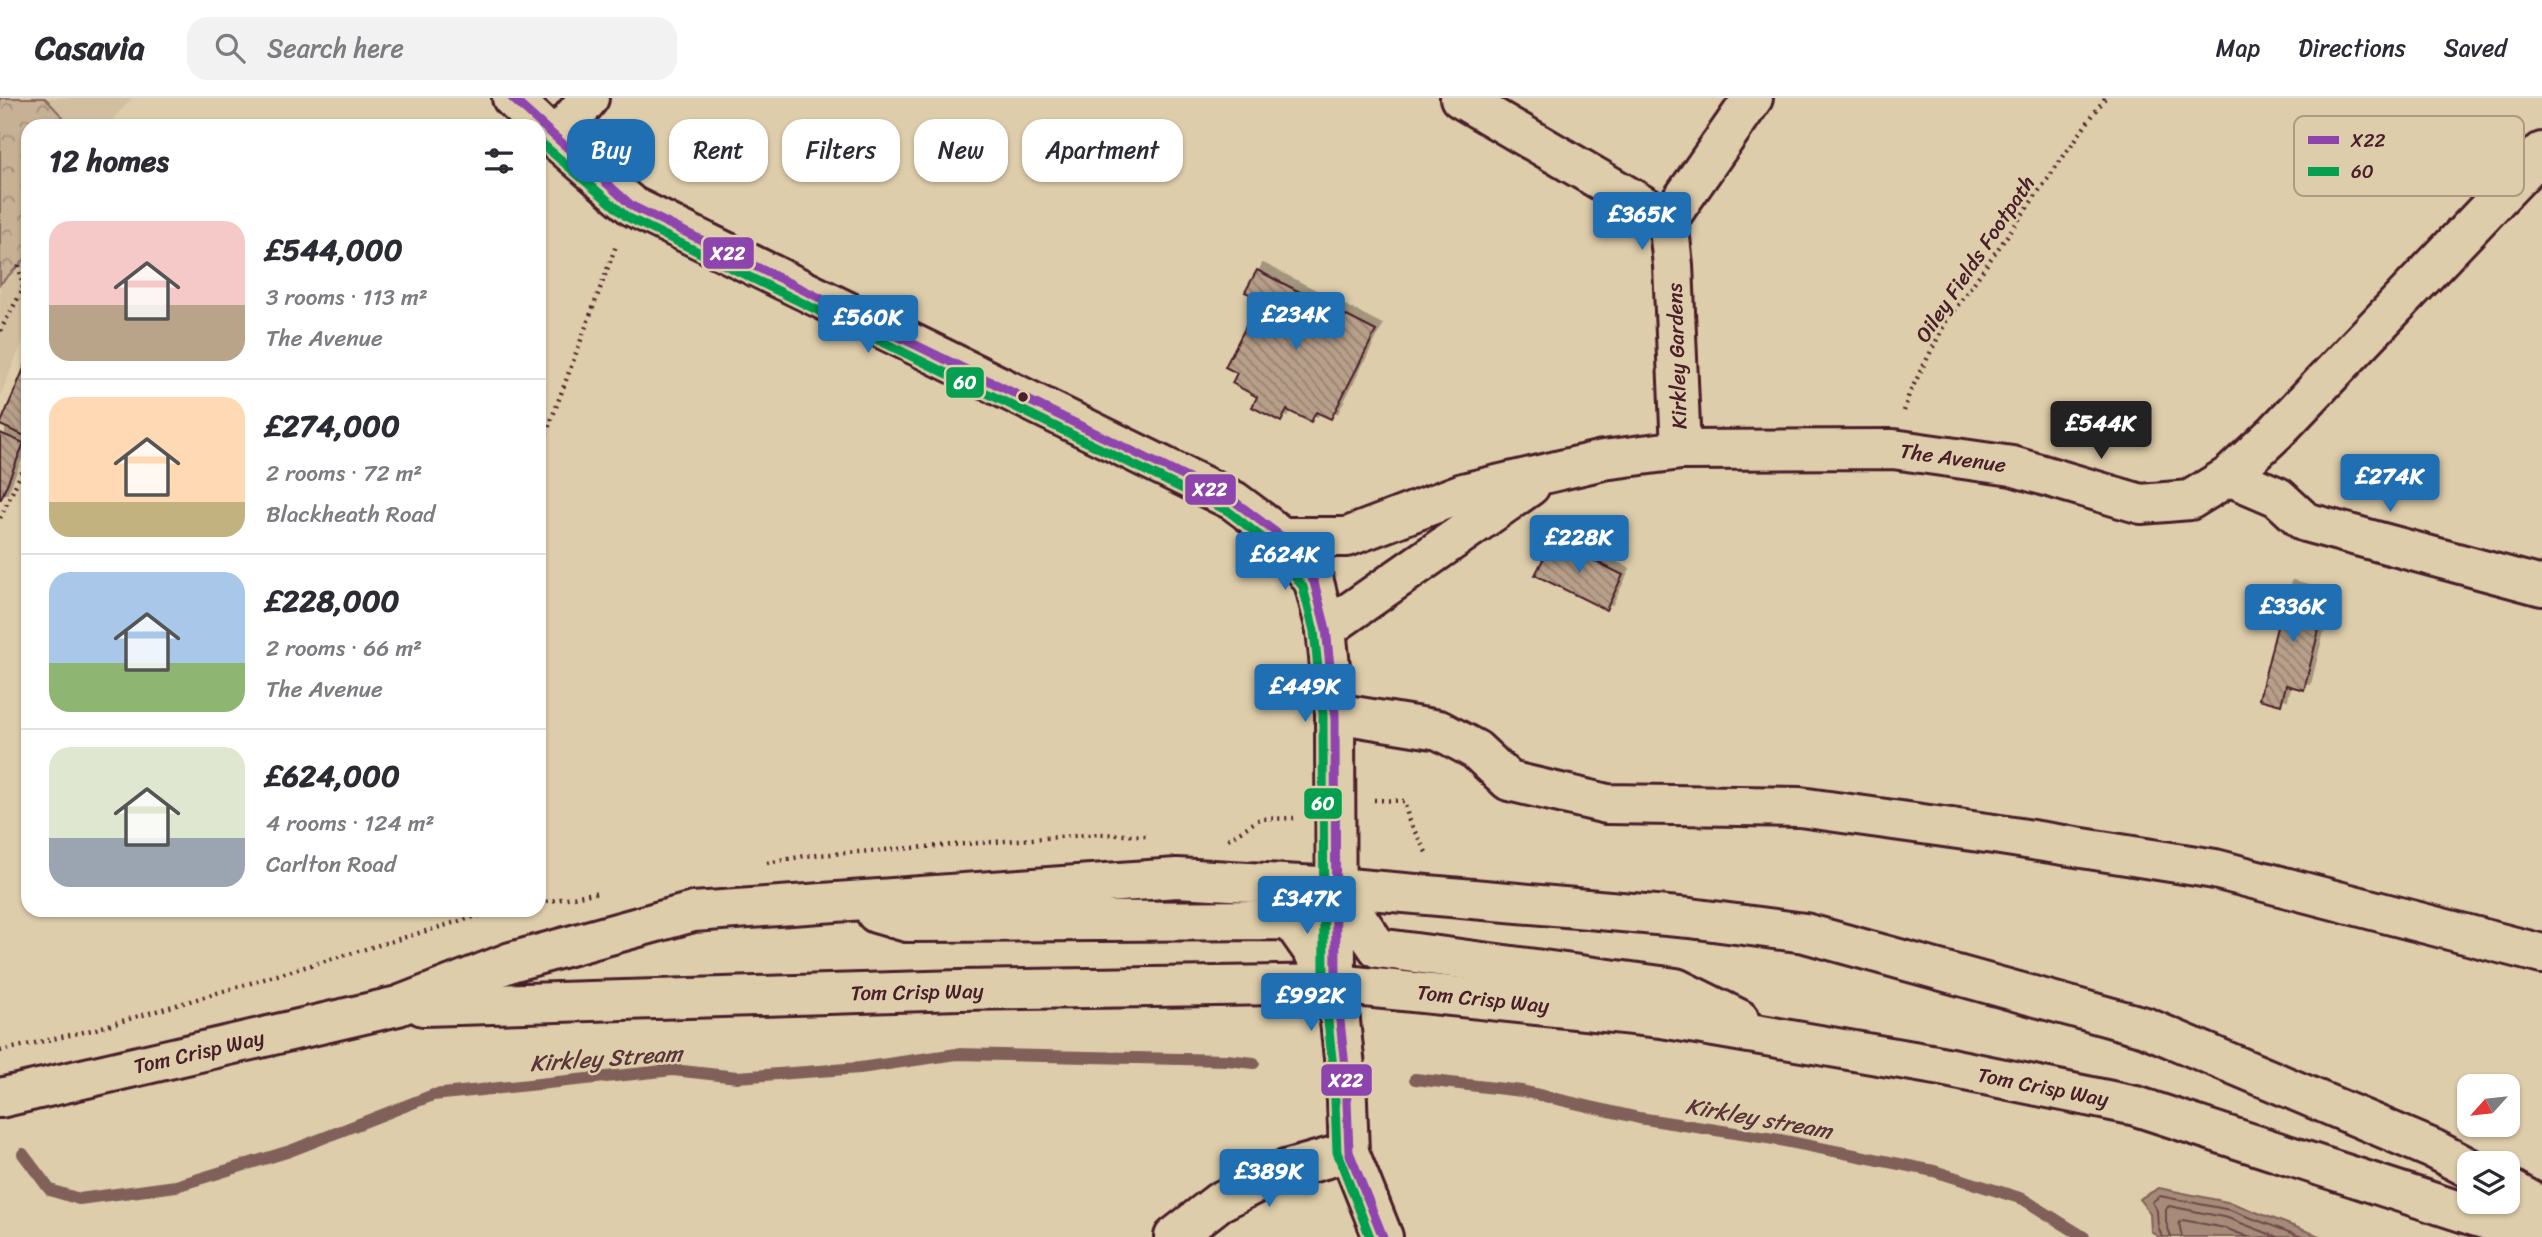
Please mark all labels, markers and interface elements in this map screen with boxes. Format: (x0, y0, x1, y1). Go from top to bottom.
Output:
search box (187, 17, 677, 80)
text: Casavia (35, 19, 145, 77)
text: Search here (267, 25, 404, 71)
text: Map (2216, 27, 2260, 69)
text: Directions (2298, 27, 2406, 69)
text: Saved (2444, 27, 2507, 69)
icon: search (211, 29, 249, 67)
legend (2294, 116, 2524, 196)
chip: Buy (567, 119, 655, 182)
chip: Rent (669, 119, 768, 182)
chip: Filters (782, 119, 900, 182)
chip: New (914, 119, 1008, 182)
chip: Apartment (1022, 119, 1183, 182)
text: X22 (2350, 124, 2386, 157)
text: 12 homes (49, 134, 169, 188)
icon: filters (480, 142, 518, 180)
text: 60 (2351, 155, 2374, 188)
street label: Oiley Fields Footpath (1905, 167, 2045, 351)
pin: £365K (1593, 192, 1691, 252)
text: £365K (1609, 194, 1675, 235)
text: £544,000 (266, 223, 403, 277)
line badge: X22 (702, 236, 755, 270)
text: X22 (710, 237, 745, 270)
icon: home (105, 249, 189, 333)
text: 3 rooms · 113 m² (266, 277, 428, 318)
street label: Kirkley Gardens (1655, 282, 1699, 430)
pin: £234K (1247, 292, 1345, 352)
text: £234K (1263, 294, 1329, 335)
pin: £560K (819, 296, 917, 355)
text: £560K (834, 297, 902, 338)
text: The Avenue (266, 318, 383, 359)
line badge: 60 (945, 366, 985, 399)
text: 60 (953, 366, 976, 399)
unlabelled marker (1016, 390, 1030, 404)
text: £274,000 (266, 399, 400, 453)
pin: £544K (2052, 402, 2150, 461)
text: £544K (2067, 403, 2135, 444)
icon: home (105, 425, 189, 509)
street label: The Avenue (1898, 432, 2009, 484)
text: 2 rooms · 72 m² (266, 453, 422, 494)
pin: £274K (2341, 454, 2439, 514)
text: £274K (2357, 456, 2423, 497)
line badge: X22 (1184, 473, 1237, 506)
text: X22 (1192, 473, 1227, 506)
text: Blackheath Road (266, 494, 435, 535)
pin: £228K (1530, 516, 1628, 575)
text: £228K (1546, 517, 1612, 558)
pin: £624K (1236, 532, 1334, 592)
text: £624K (1252, 534, 1318, 575)
text: £228,000 (266, 574, 400, 628)
pin: £336K (2244, 584, 2342, 644)
text: £336K (2261, 586, 2325, 627)
icon: home (105, 600, 189, 684)
text: 2 rooms · 66 m² (266, 628, 422, 669)
pin: £449K (1256, 664, 1354, 724)
text: £449K (1270, 666, 1340, 707)
text: The Avenue (266, 669, 383, 710)
text: £624,000 (266, 749, 400, 803)
icon: home (105, 775, 189, 859)
line badge: 60 (1303, 787, 1343, 820)
text: 60 (1311, 787, 1334, 820)
text: 4 rooms · 124 m² (266, 803, 435, 844)
text: Carlton Road (266, 844, 396, 885)
pin: £347K (1258, 876, 1356, 936)
text: £347K (1274, 878, 1340, 919)
street label: Tom Crisp Way (850, 972, 984, 1012)
street label: Tom Crisp Way (1415, 973, 1551, 1025)
pin: £992K (1262, 974, 1360, 1033)
text: £992K (1277, 975, 1345, 1016)
street label: Tom Crisp Way (130, 1019, 268, 1085)
water label: Kirkley Stream (529, 1033, 686, 1084)
street label: Tom Crisp Way (1974, 1056, 2112, 1118)
line badge: X22 (1320, 1063, 1373, 1097)
text: X22 (1328, 1064, 1363, 1097)
north arrow (2457, 1074, 2520, 1138)
map controls (2457, 1074, 2520, 1214)
water label: Kirkley stream (1683, 1085, 1838, 1152)
pin: £389K (1220, 1150, 1318, 1209)
text: £389K (1236, 1151, 1302, 1192)
button: layers (2457, 1151, 2520, 1214)

